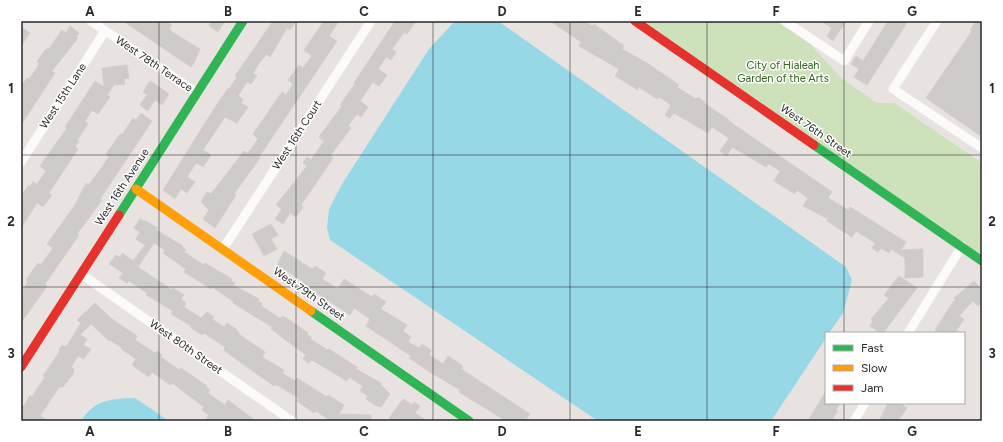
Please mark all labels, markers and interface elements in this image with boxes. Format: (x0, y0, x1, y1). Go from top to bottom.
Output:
text: A (85, 4, 95, 19)
text: B (224, 4, 232, 19)
text: C (359, 4, 369, 19)
text: D (497, 4, 507, 19)
text: E (634, 4, 642, 19)
text: F (772, 4, 780, 19)
text: G (907, 4, 917, 19)
street label: West 78th Terrace (113, 33, 195, 95)
park label: City of Hialeah Garden of the Arts (737, 59, 829, 85)
street label: West 15th Lane (37, 61, 89, 131)
text: 1 (8, 81, 14, 96)
text: 1 (989, 81, 995, 96)
street label: West 16th Court (270, 98, 324, 172)
street label: West 76th Street (778, 102, 854, 160)
street label: West 16th Avenue (92, 146, 152, 228)
text: 2 (7, 214, 15, 229)
text: 2 (988, 214, 996, 229)
street label: West 79th Street (271, 265, 347, 323)
street label: West 80th Street (147, 317, 225, 377)
legend (825, 332, 965, 404)
text: Fast (861, 341, 884, 355)
text: 3 (7, 346, 15, 361)
text: 3 (988, 346, 996, 361)
text: Slow (861, 361, 888, 375)
text: Jam (861, 381, 884, 395)
text: A (85, 424, 95, 439)
text: B (224, 424, 232, 439)
text: C (359, 424, 369, 439)
text: D (497, 424, 507, 439)
text: E (634, 424, 642, 439)
text: F (772, 424, 780, 439)
text: G (907, 424, 917, 439)

